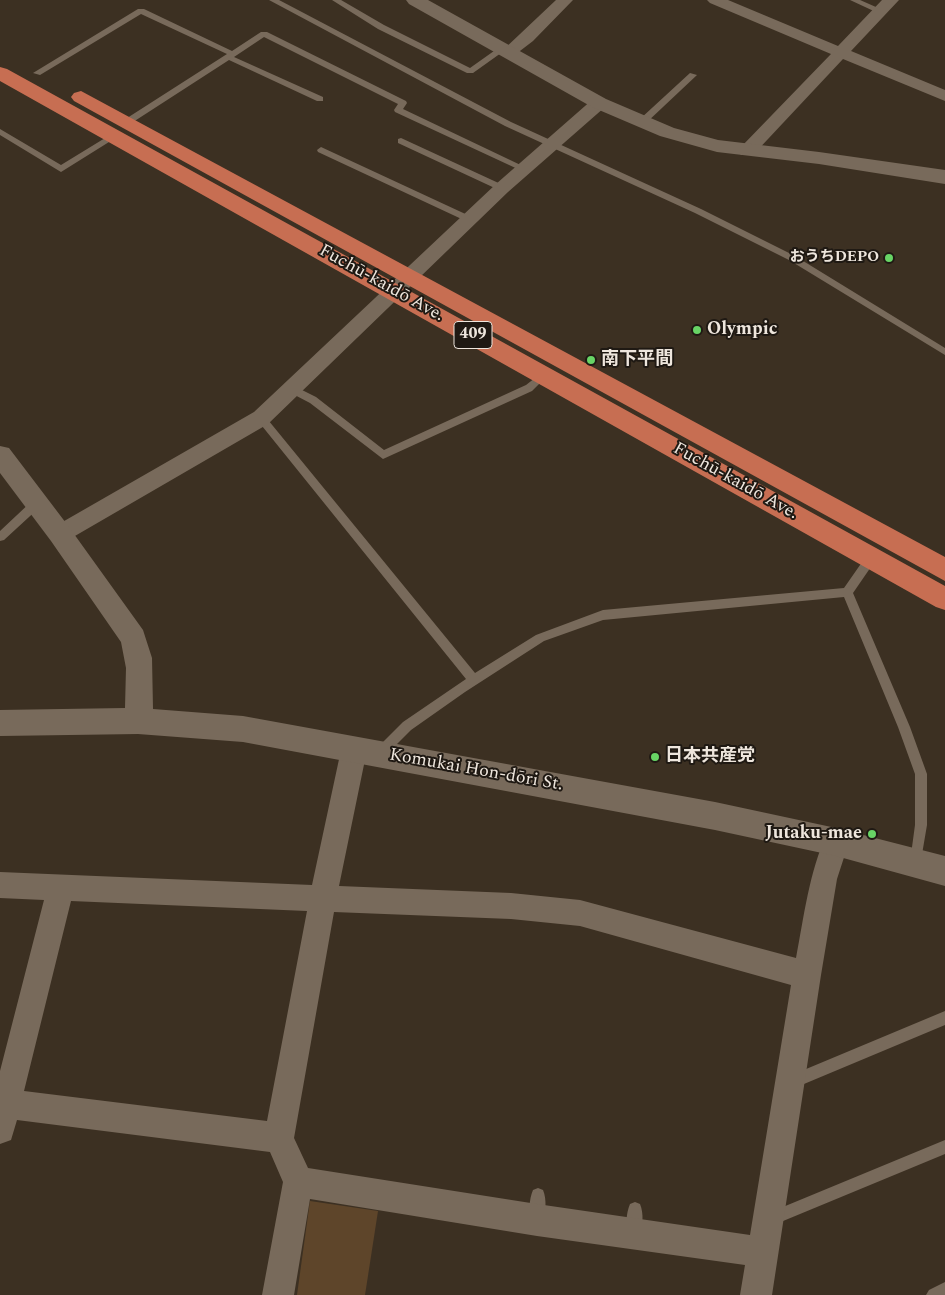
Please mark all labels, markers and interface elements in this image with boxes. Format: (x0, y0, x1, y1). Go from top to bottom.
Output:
street label: Fuchū-kaidō Ave. (315, 241, 447, 327)
place label: おうちDEPO (790, 249, 879, 267)
marker: おうちDEPO (883, 252, 895, 264)
place label: Olympic (707, 319, 777, 341)
road number: 409 (454, 322, 492, 348)
marker: Olympic (691, 324, 703, 336)
place label: 南下平間 (601, 349, 673, 371)
marker: 南下平間 (585, 354, 597, 366)
street label: Fuchū-kaidō Ave. (669, 439, 801, 525)
street label: Komukai Hon-dōri St. (387, 745, 565, 797)
place label: 日本共産党 (665, 746, 755, 768)
marker: 日本共産党 (649, 751, 661, 763)
place label: Jutaku-mae (765, 823, 862, 845)
marker: Jutaku-mae (866, 828, 878, 840)

